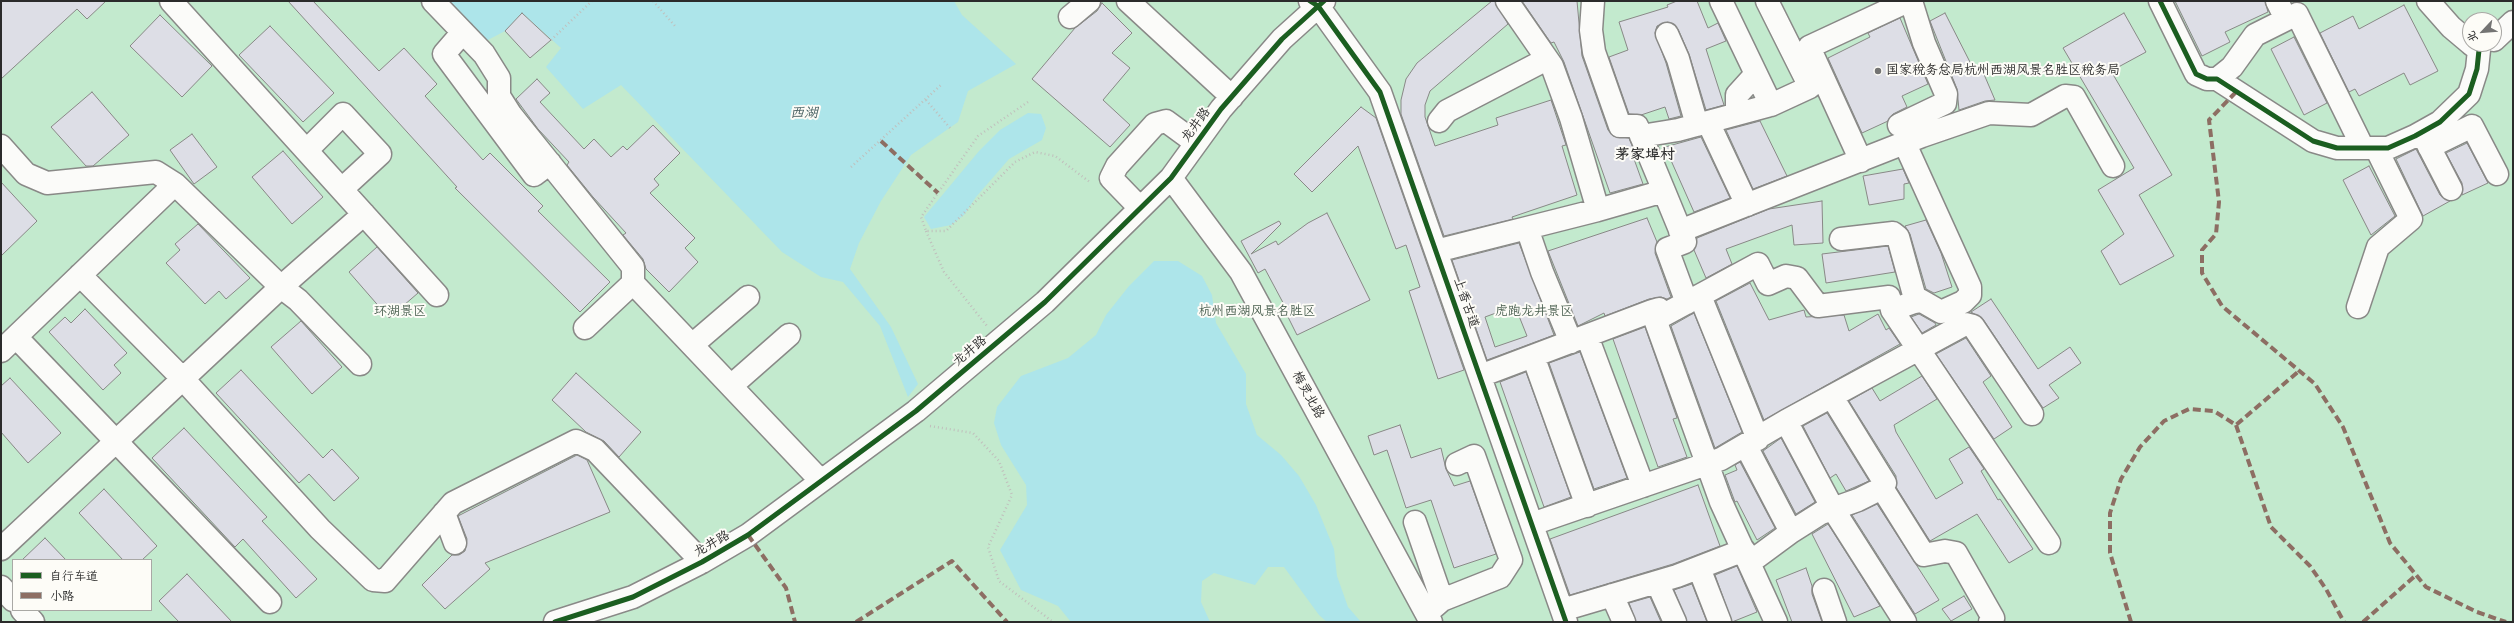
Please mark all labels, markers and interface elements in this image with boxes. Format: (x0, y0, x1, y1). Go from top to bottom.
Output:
north arrow (2462, 12, 2502, 52)
text: 北 (2463, 29, 2481, 45)
place label: 国家税务总局杭州西湖风景名胜区税务局 (1886, 63, 2120, 79)
marker: 国家税务总局杭州西湖风景名胜区税务局 (1873, 66, 1883, 76)
water label: 西湖 (790, 105, 818, 121)
street label: 龙井路 (1178, 105, 1214, 145)
district label: 茅家埠村 (1615, 146, 1675, 164)
street label: 上香古道 (1450, 276, 1482, 330)
park label: 环湖景区 (374, 304, 426, 320)
park label: 杭州西湖风景名胜区 (1199, 304, 1315, 320)
park label: 虎跑龙井景区 (1495, 304, 1573, 320)
street label: 龙井路 (950, 332, 990, 370)
street label: 梅灵北路 (1289, 368, 1327, 422)
street label: 龙井路 (691, 527, 733, 561)
legend (12, 559, 152, 611)
text: 自行车道 (50, 567, 98, 584)
text: 小路 (50, 587, 74, 604)

